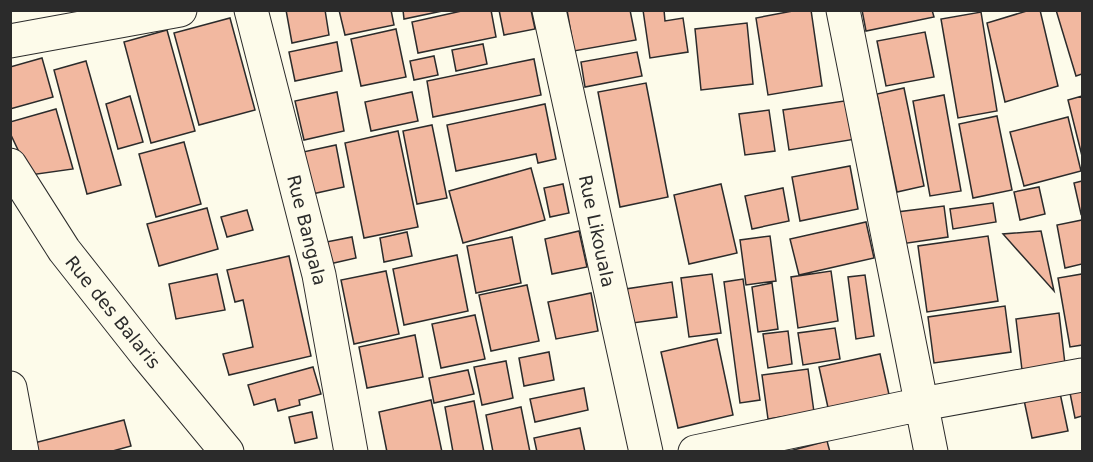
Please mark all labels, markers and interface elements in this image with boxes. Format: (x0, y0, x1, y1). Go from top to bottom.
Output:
street label: Rue Bangala (283, 173, 331, 287)
street label: Rue Likouala (575, 173, 619, 289)
street label: Rue des Balaris (61, 251, 165, 373)

